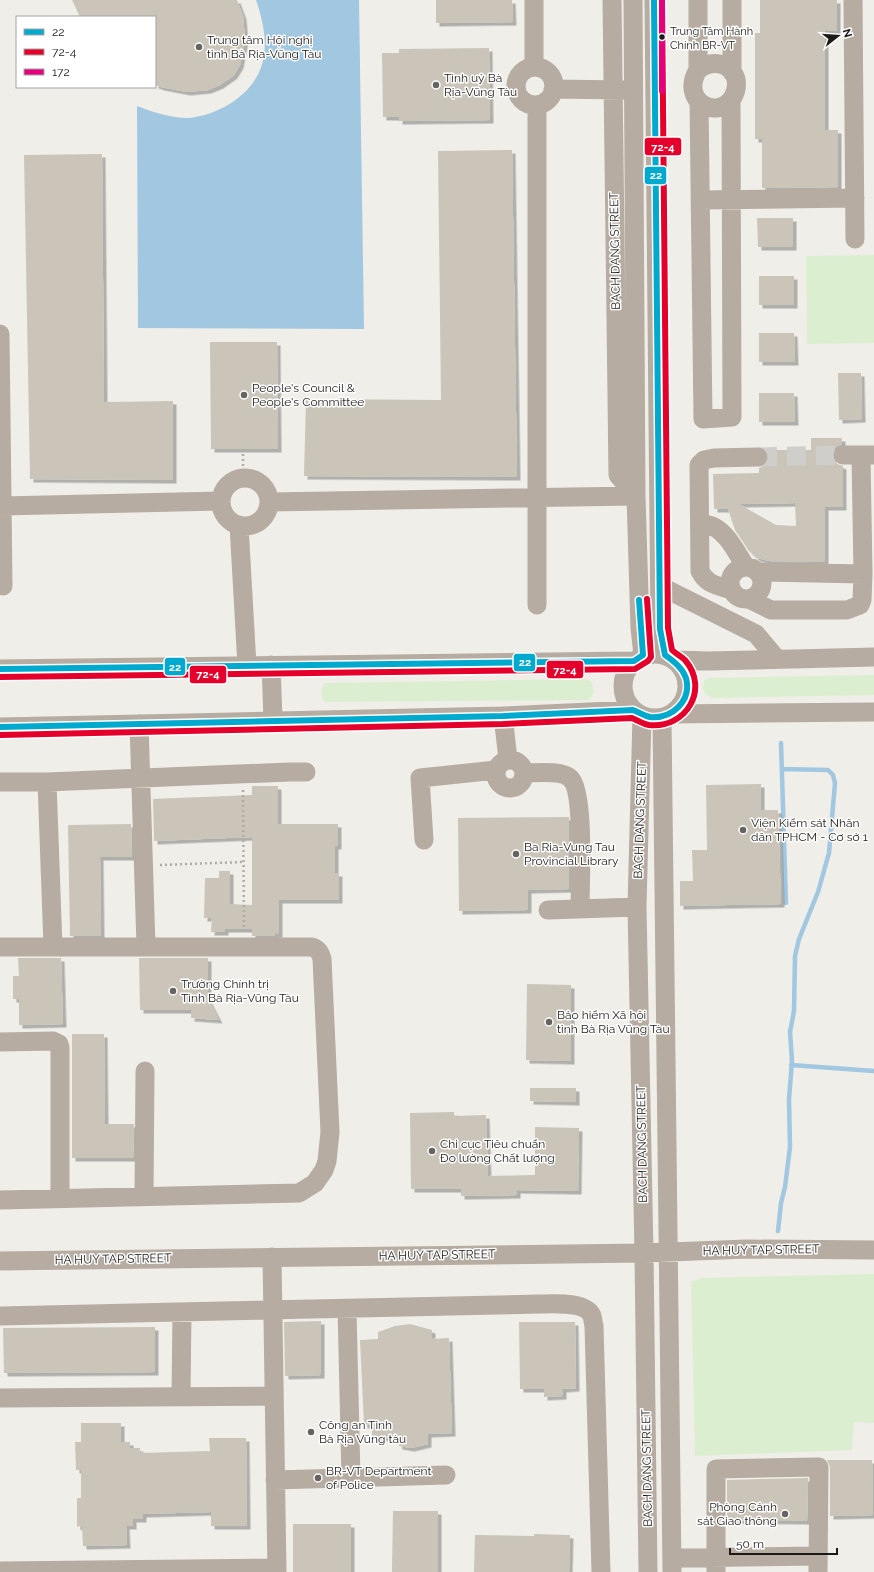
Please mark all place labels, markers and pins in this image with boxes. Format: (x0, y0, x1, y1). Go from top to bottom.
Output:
place label: Trung Tâm Hành Chính BR-VT (670, 25, 753, 52)
marker: Trung Tâm Hành Chính BR-VT (657, 32, 667, 42)
place label: Trung tâm Hội nghị tỉnh Bà Rịa-Vũng Tàu (207, 33, 321, 61)
marker: Trung tâm Hội nghị tỉnh Bà Rịa-Vũng Tàu (194, 42, 204, 52)
place label: Tỉnh uỷ Bà Rịa-Vũng Tàu (444, 71, 517, 99)
marker: Tỉnh uỷ Bà Rịa-Vũng Tàu (431, 80, 441, 90)
place label: People's Council & People's Committee (252, 381, 364, 409)
marker: People's Council & People's Committee (239, 390, 249, 400)
place label: Viện Kiểm sát Nhân dân TPHCM - Cơ sở 1 (751, 816, 868, 844)
marker: Viện Kiểm sát Nhân dân TPHCM - Cơ sở 1 (738, 825, 748, 835)
place label: Ba Ria-Vung Tau Provincial Library (524, 840, 619, 868)
marker: Ba Ria-Vung Tau Provincial Library (511, 849, 521, 859)
place label: Trường Chính trị Tỉnh Bà Rịa-Vũng Tàu (181, 977, 299, 1005)
marker: Trường Chính trị Tỉnh Bà Rịa-Vũng Tàu (168, 986, 178, 996)
place label: Bảo hiểm Xã hội tỉnh Bà Rịa Vũng Tàu (557, 1008, 670, 1036)
marker: Bảo hiểm Xã hội tỉnh Bà Rịa Vũng Tàu (544, 1017, 554, 1027)
place label: Chi cục Tiêu chuẩn Đo lường Chất lượng (440, 1137, 555, 1165)
marker: Chi cục Tiêu chuẩn Đo lường Chất lượng (427, 1146, 437, 1156)
place label: Công an Tỉnh Bà Rịa Vũng tàu (319, 1418, 406, 1446)
marker: Công an Tỉnh Bà Rịa Vũng tàu (306, 1427, 316, 1437)
place label: BR-VT Department of Police (326, 1464, 431, 1492)
marker: BR-VT Department of Police (313, 1473, 323, 1483)
place label: Phòng Cảnh sát Giao thông (697, 1500, 777, 1528)
marker: Phòng Cảnh sát Giao thông (780, 1509, 790, 1519)

